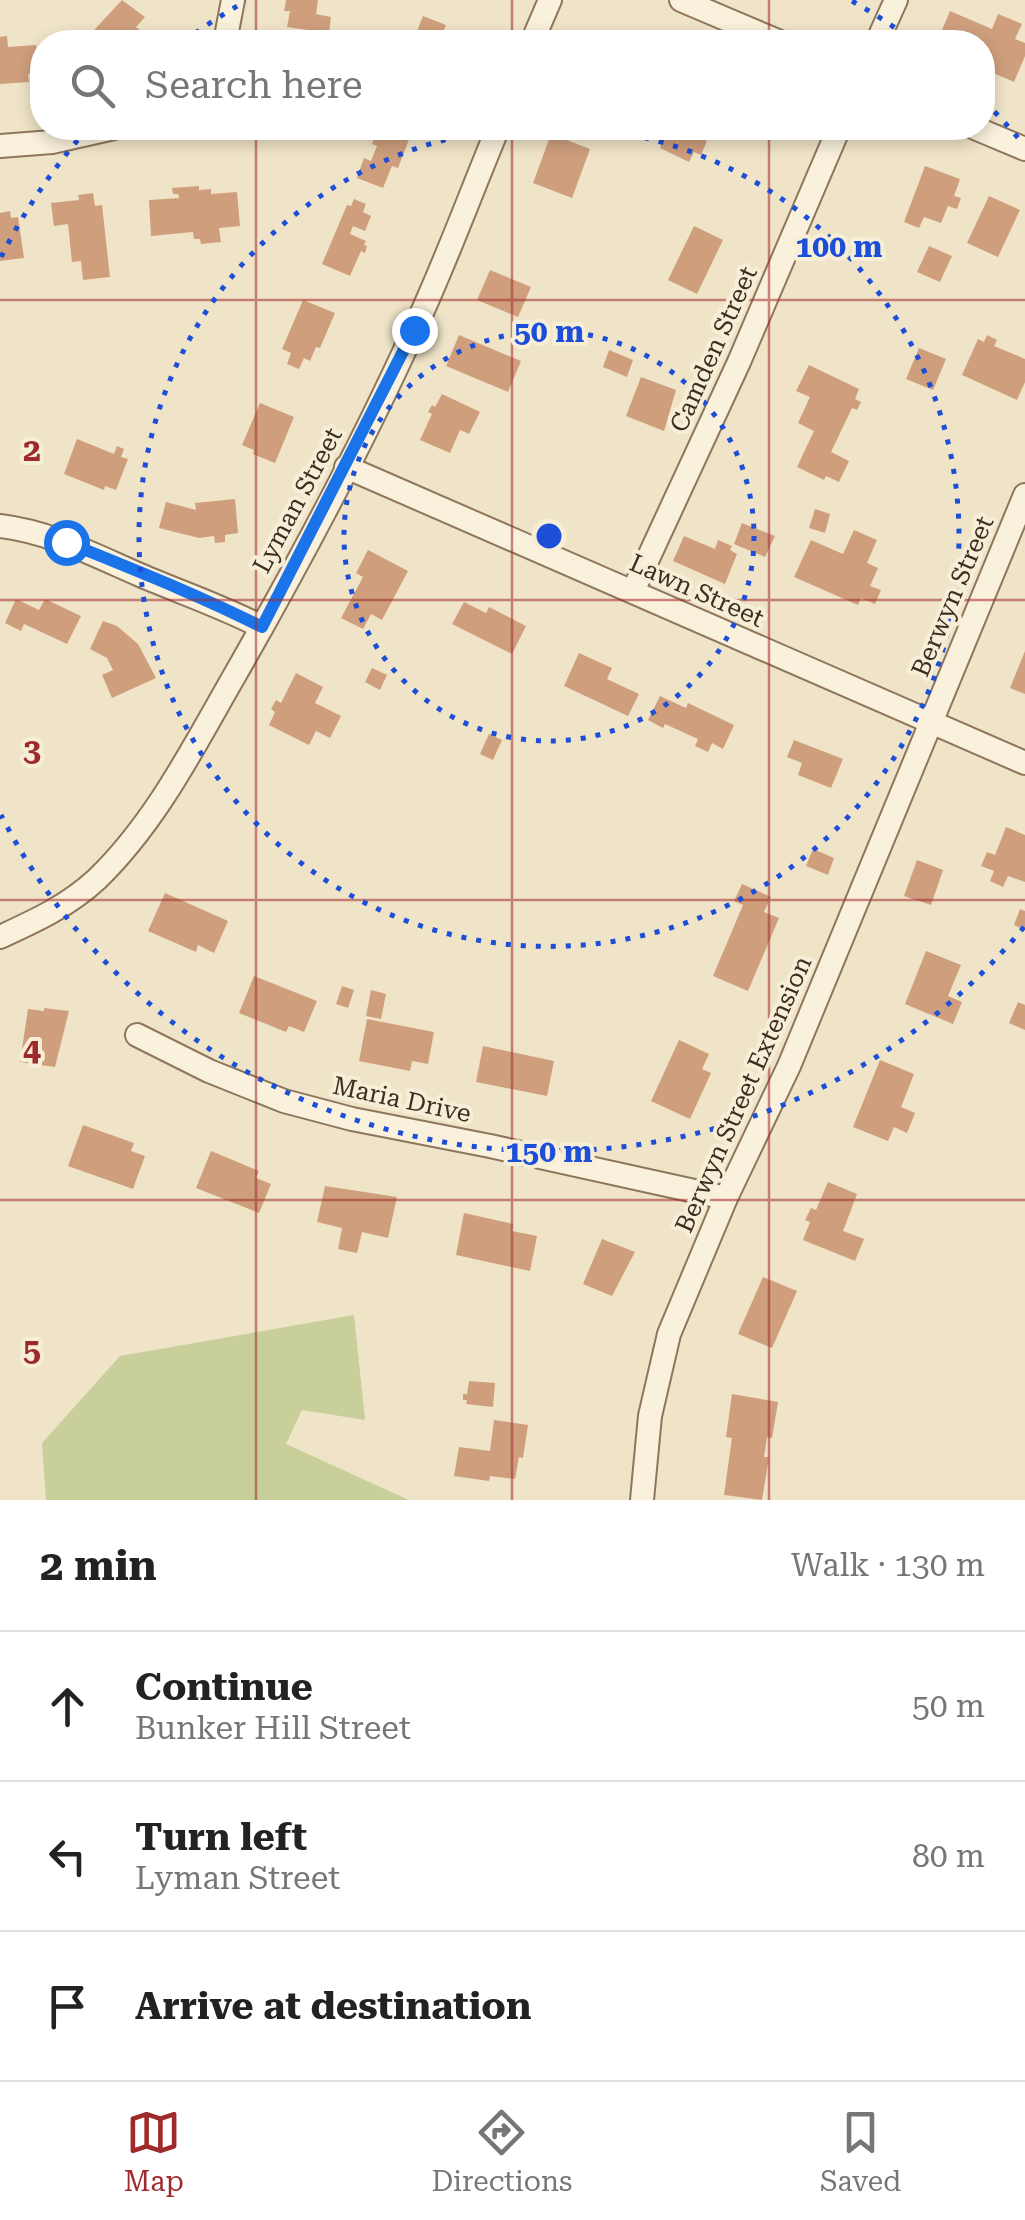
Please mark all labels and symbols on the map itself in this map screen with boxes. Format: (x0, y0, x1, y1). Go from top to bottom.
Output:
text: 100 m (796, 229, 883, 264)
street label: Camden Street (664, 262, 763, 436)
route end (392, 308, 438, 354)
text: 50 m (514, 314, 584, 349)
street label: Lyman Street (247, 423, 348, 578)
text: 2 (23, 431, 41, 469)
street label: Berwyn Street (906, 512, 999, 681)
centre of rings (531, 518, 567, 554)
route start (44, 520, 90, 566)
street label: Lawn Street (625, 548, 768, 633)
text: 3 (23, 731, 41, 769)
street label: Berwyn Street Extension (669, 952, 818, 1237)
text: 4 (23, 1031, 41, 1069)
street label: Maria Drive (330, 1071, 474, 1128)
text: 150 m (506, 1134, 593, 1169)
text: 5 (23, 1331, 41, 1369)

